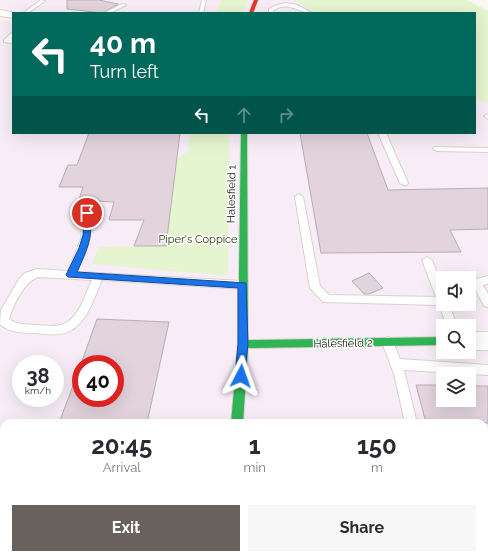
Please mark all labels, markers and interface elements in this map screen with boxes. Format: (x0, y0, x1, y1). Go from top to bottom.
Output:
text: 40 m (90, 27, 156, 60)
icon: left (24, 28, 76, 80)
text: Turn left (90, 61, 159, 82)
icon: left (191, 104, 213, 126)
icon: ahead (233, 104, 255, 126)
icon: right (275, 104, 297, 126)
street label: Halesfield 1 (224, 165, 239, 223)
pin (70, 196, 104, 230)
icon: arrive (76, 202, 98, 224)
park label: Piper's Coppice (158, 233, 238, 246)
map controls (436, 271, 476, 407)
button: sound (436, 271, 476, 311)
button: search (436, 319, 476, 359)
street label: Halesfield 2 (313, 336, 373, 351)
speed limit sign: 40 (72, 355, 124, 407)
position arrow (220, 355, 262, 397)
text: 38 (26, 364, 50, 388)
button: layers (436, 367, 476, 407)
text: km/h (25, 385, 51, 396)
text: 20:45 (91, 431, 152, 460)
text: 1 (249, 431, 261, 460)
text: 150 (357, 431, 397, 460)
text: Arrival (103, 460, 141, 475)
text: min (243, 460, 266, 475)
text: m (371, 460, 383, 475)
button: Exit (12, 505, 240, 551)
button: Share (248, 505, 476, 551)

